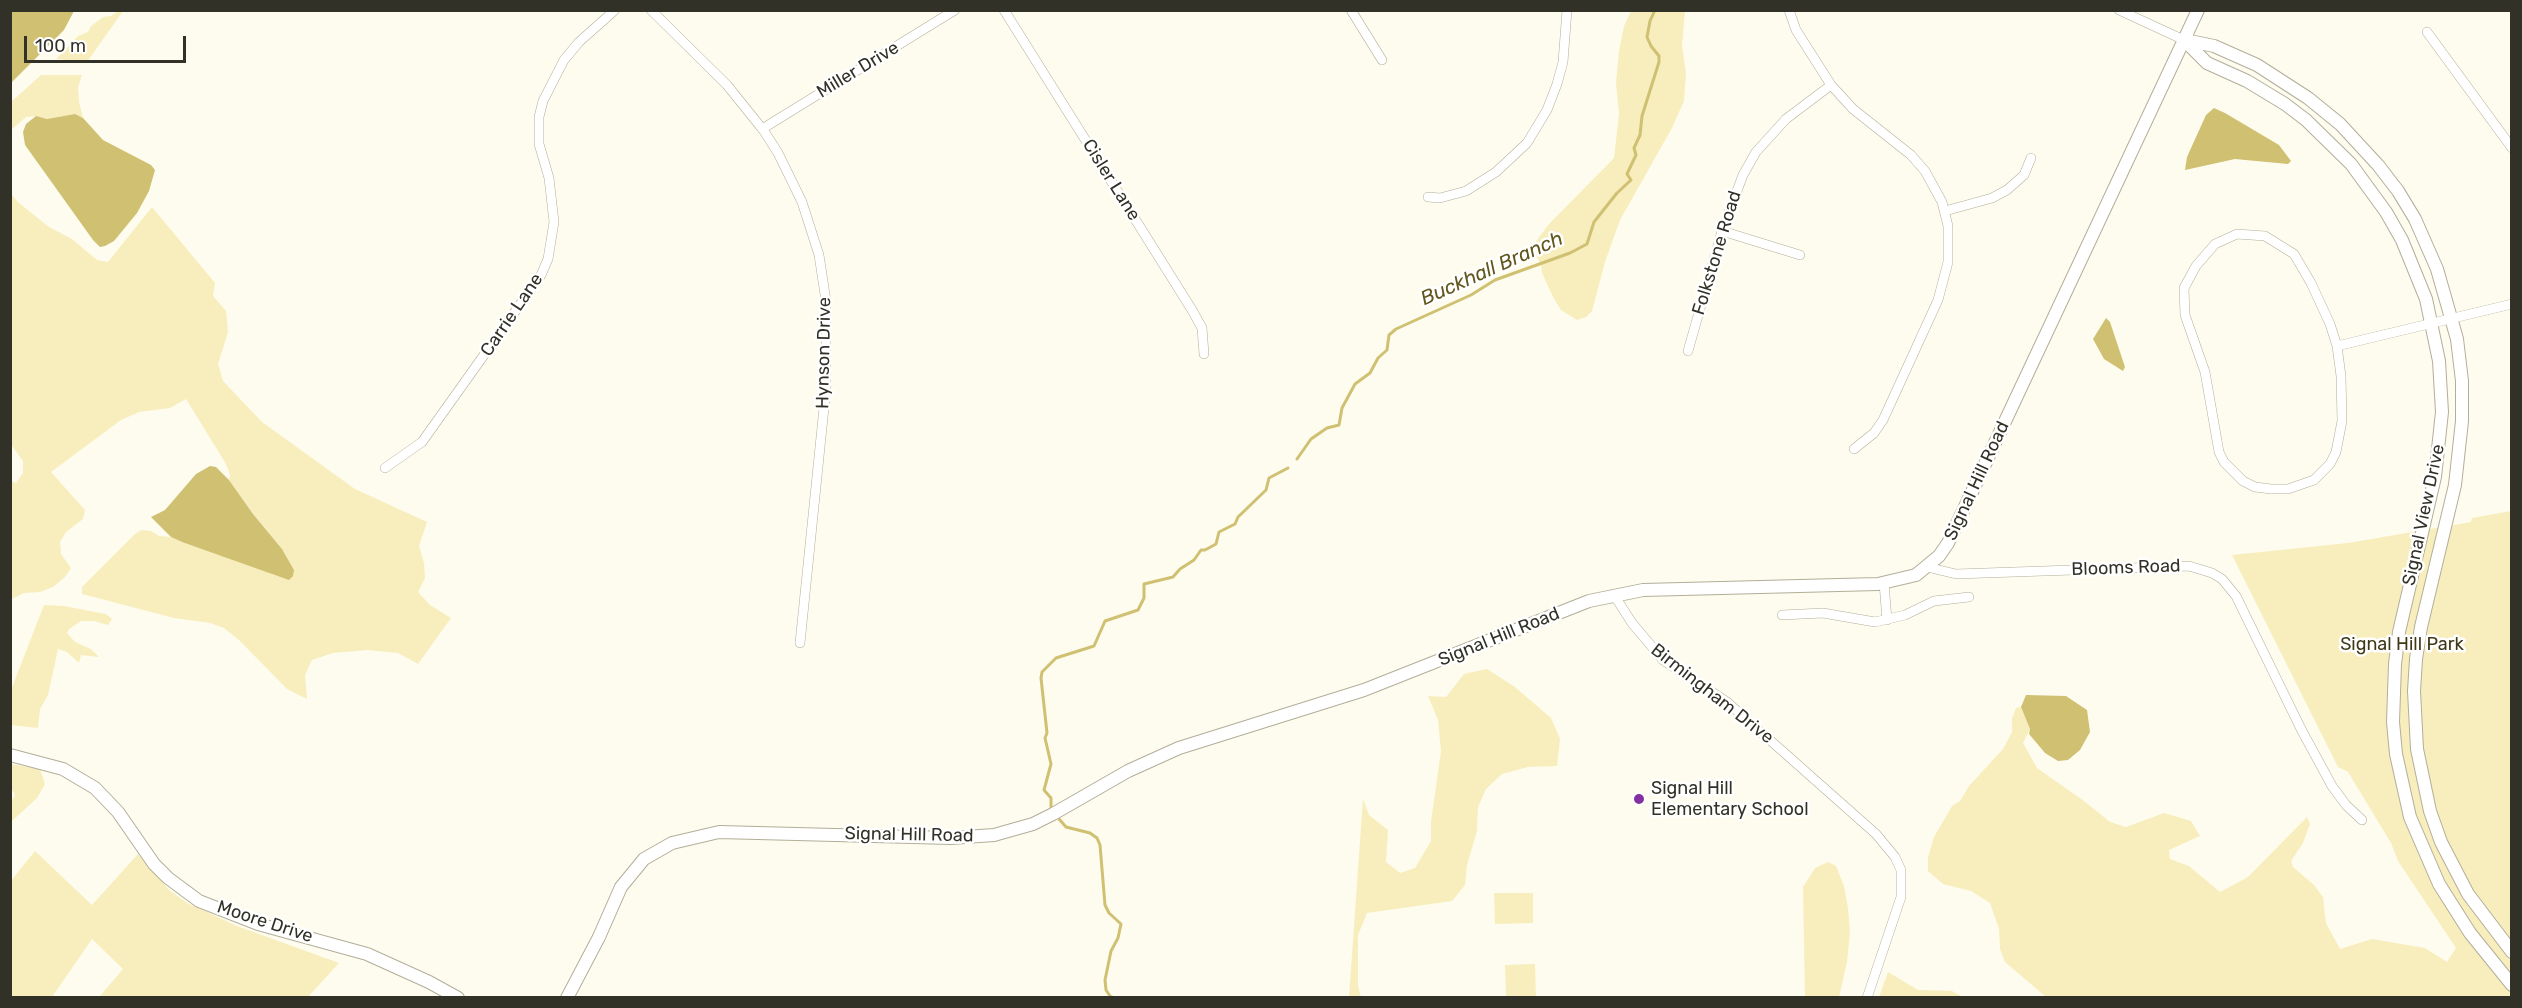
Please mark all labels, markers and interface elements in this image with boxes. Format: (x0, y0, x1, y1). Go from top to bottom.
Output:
scale bar (27, 24, 189, 62)
text: 100 m (35, 35, 86, 57)
street label: Miller Drive (813, 37, 903, 103)
street label: Cisler Lane (1077, 135, 1145, 225)
street label: Folkstone Road (1688, 188, 1746, 318)
water label: Buckhall Branch (1417, 227, 1567, 311)
street label: Carrie Lane (476, 269, 548, 361)
street label: Hynson Drive (812, 297, 836, 409)
street label: Signal Hill Road (1940, 418, 2014, 544)
street label: Signal View Drive (2398, 442, 2450, 588)
street label: Blooms Road (2071, 555, 2181, 581)
street label: Signal Hill Road (1435, 603, 1563, 671)
park label: Signal Hill Park (2340, 634, 2464, 656)
street label: Birmingham Drive (1646, 639, 1778, 749)
place label: Signal Hill Elementary School (1651, 778, 1809, 820)
marker: Signal Hill Elementary School (1632, 792, 1646, 806)
street label: Signal Hill Road (844, 823, 974, 847)
street label: Moore Drive (214, 896, 316, 948)

